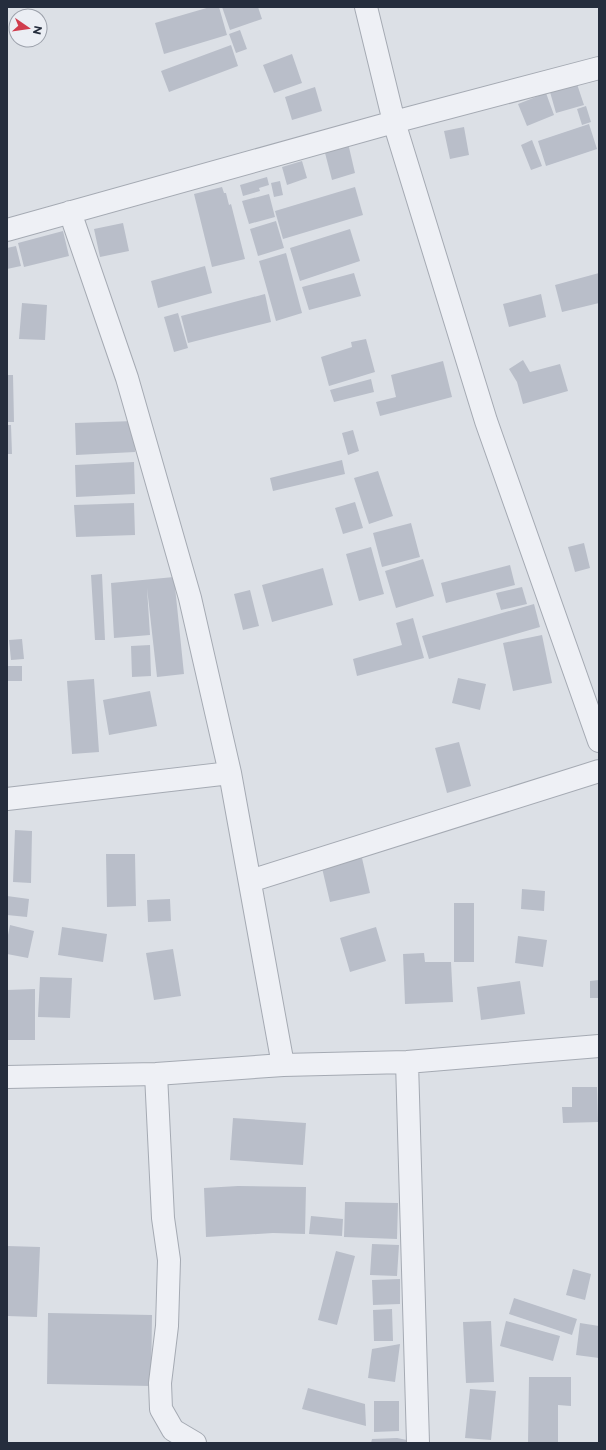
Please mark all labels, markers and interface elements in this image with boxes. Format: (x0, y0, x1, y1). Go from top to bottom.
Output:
north arrow (8, 8, 48, 48)
text: N (30, 24, 46, 36)

